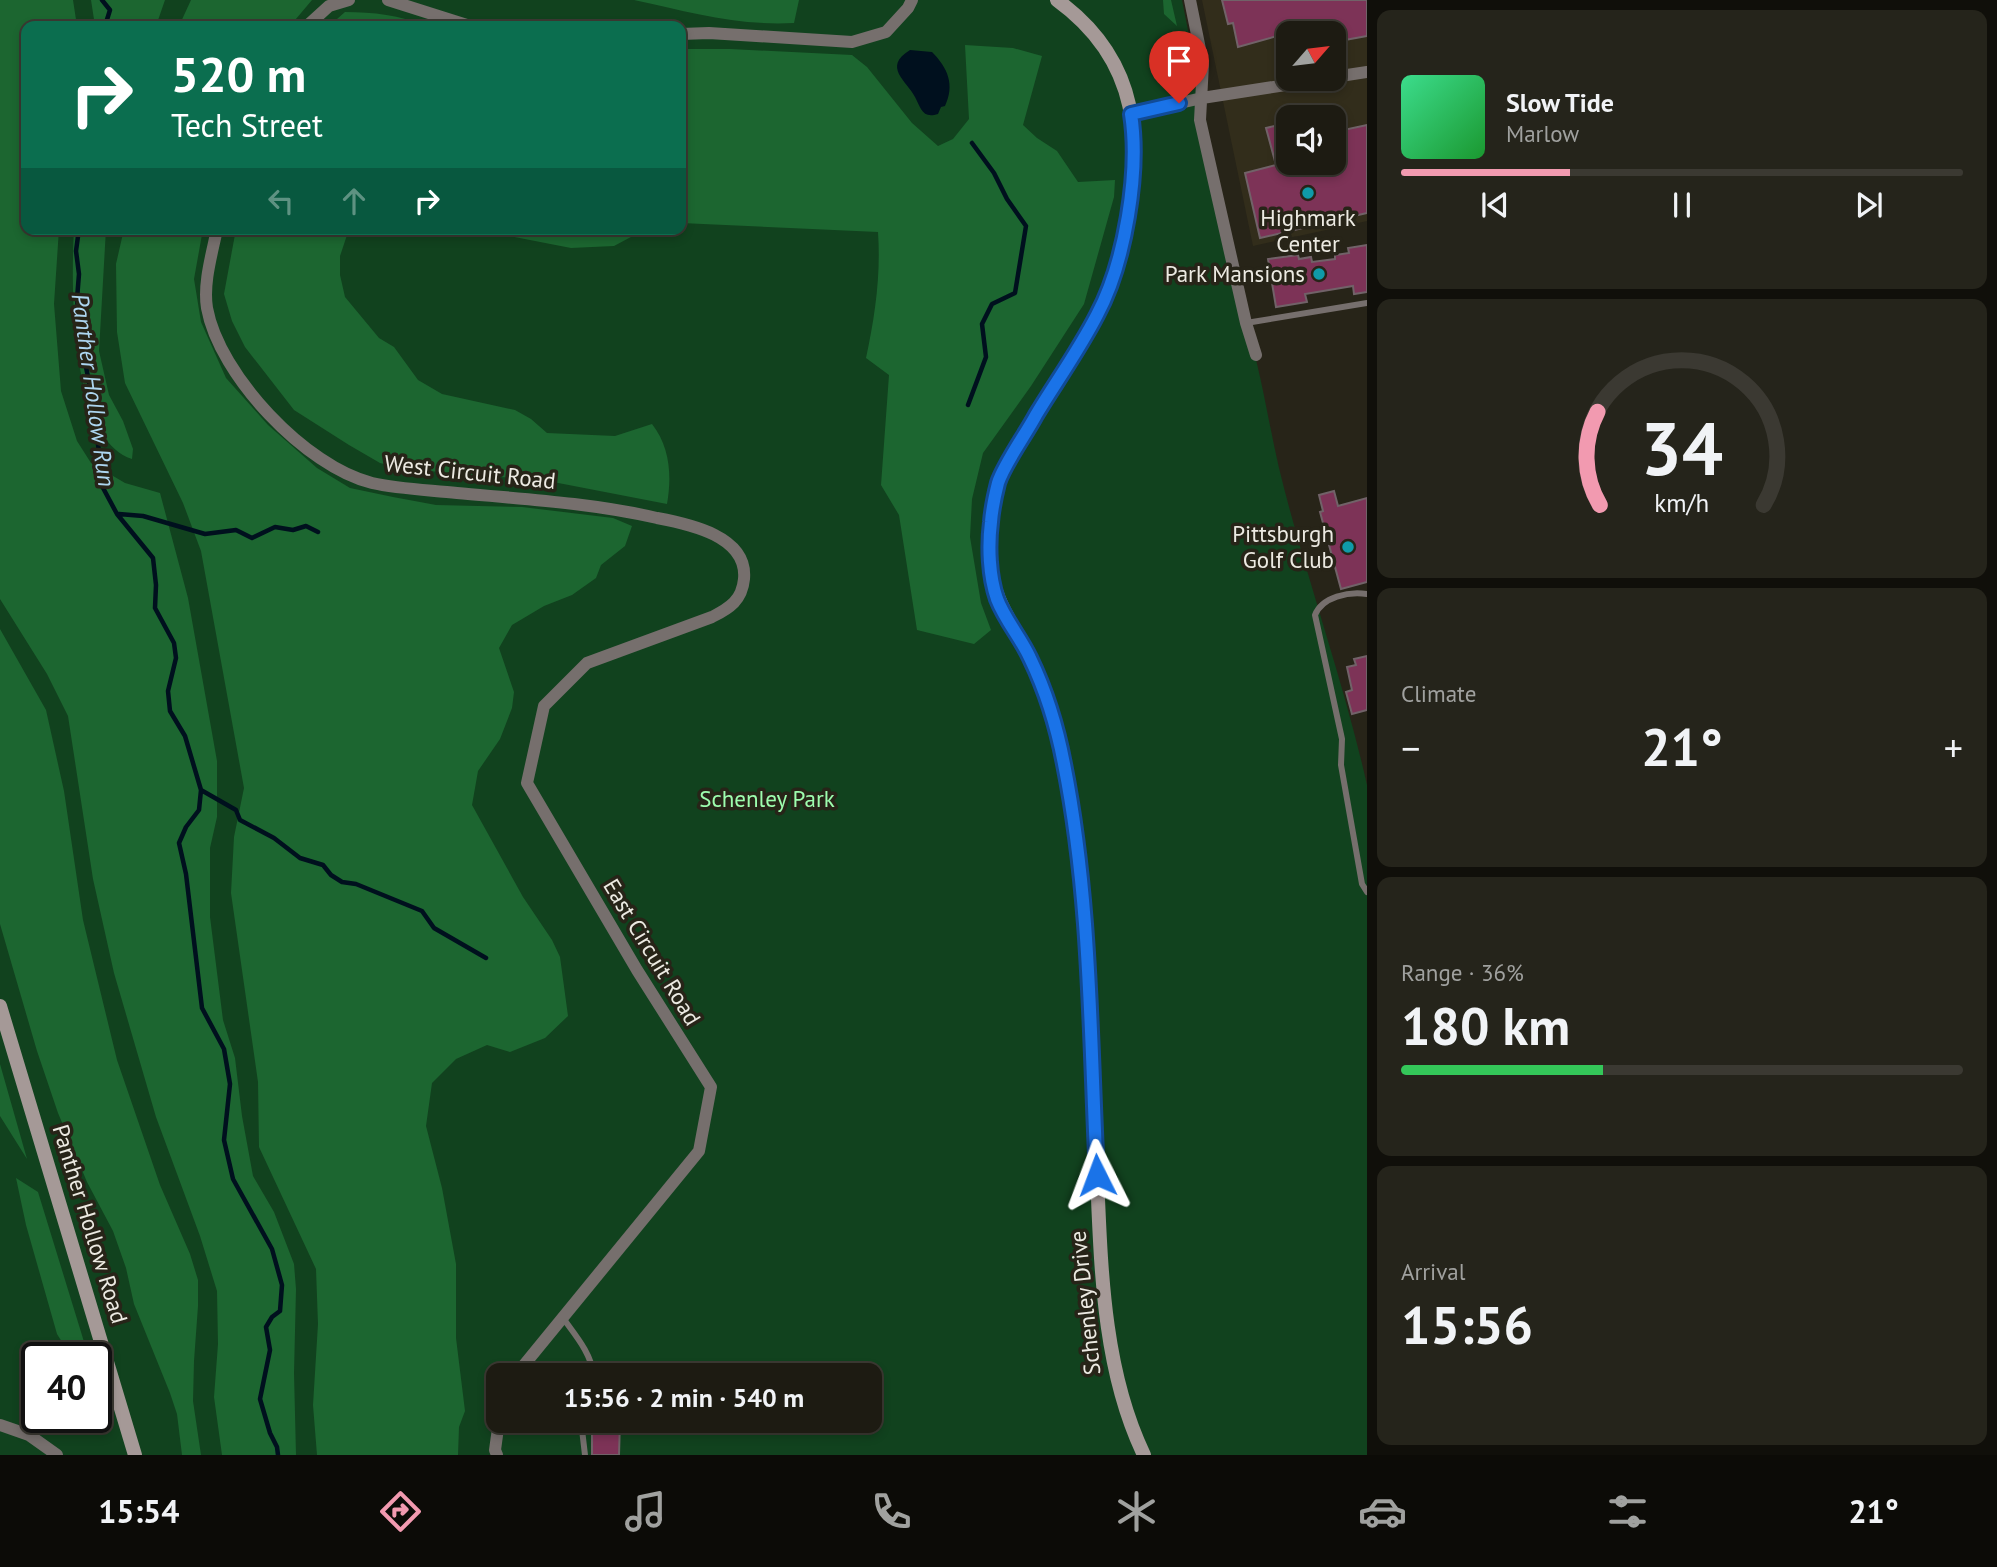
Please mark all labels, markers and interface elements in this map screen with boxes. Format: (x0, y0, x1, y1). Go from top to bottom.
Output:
north arrow (1276, 21, 1346, 91)
map controls (1276, 21, 1346, 175)
pin (1149, 31, 1209, 103)
text: 520 m (171, 42, 306, 106)
icon: arrive (1160, 42, 1198, 80)
icon: right (56, 49, 147, 140)
text: Slow Tide (1506, 86, 1614, 119)
text: Tech Street (171, 104, 323, 146)
button: sound (1276, 105, 1346, 175)
text: Marlow (1506, 119, 1579, 148)
icon: left (262, 182, 300, 220)
icon: ahead (335, 182, 373, 220)
icon: right (408, 182, 446, 220)
marker: Highmark Center (1300, 185, 1316, 201)
icon: previous (1476, 186, 1514, 224)
icon: pause (1663, 186, 1701, 224)
icon: next (1850, 186, 1888, 224)
place label: Highmark Center (1260, 203, 1356, 258)
place label: Park Mansions (1165, 259, 1305, 288)
marker: Park Mansions (1311, 266, 1327, 282)
water label: Panther Hollow Run (65, 291, 122, 489)
text: 34 (1641, 401, 1723, 495)
street label: West Circuit Road (383, 448, 557, 495)
text: km/h (1655, 486, 1709, 518)
place label: Pittsburgh Golf Club (1232, 519, 1334, 574)
marker: Pittsburgh Golf Club (1340, 539, 1356, 555)
text: Climate (1401, 679, 1476, 708)
text: 21° (1641, 713, 1723, 780)
text: − (1401, 723, 1420, 772)
text: + (1944, 723, 1963, 772)
park label: Schenley Park (699, 784, 835, 813)
street label: East Circuit Road (597, 873, 708, 1030)
text: Range · 36% (1401, 958, 1524, 987)
text: 180 km (1401, 992, 1570, 1059)
street label: Panther Hollow Road (46, 1121, 135, 1327)
position arrow (1060, 1138, 1134, 1212)
street label: Schenley Drive (1063, 1229, 1106, 1377)
text: Arrival (1401, 1257, 1465, 1286)
text: 15:56 (1401, 1291, 1533, 1358)
speed limit sign: 40 (21, 1342, 112, 1433)
text: 15:56 · 2 min · 540 m (564, 1381, 804, 1414)
icon: directions (376, 1487, 425, 1536)
icon: music (621, 1487, 670, 1536)
icon: phone (867, 1487, 916, 1536)
icon: climate (1112, 1487, 1161, 1536)
icon: car (1358, 1487, 1407, 1536)
icon: filters (1603, 1487, 1652, 1536)
text: 15:54 (98, 1490, 179, 1532)
text: 21° (1848, 1490, 1899, 1532)

